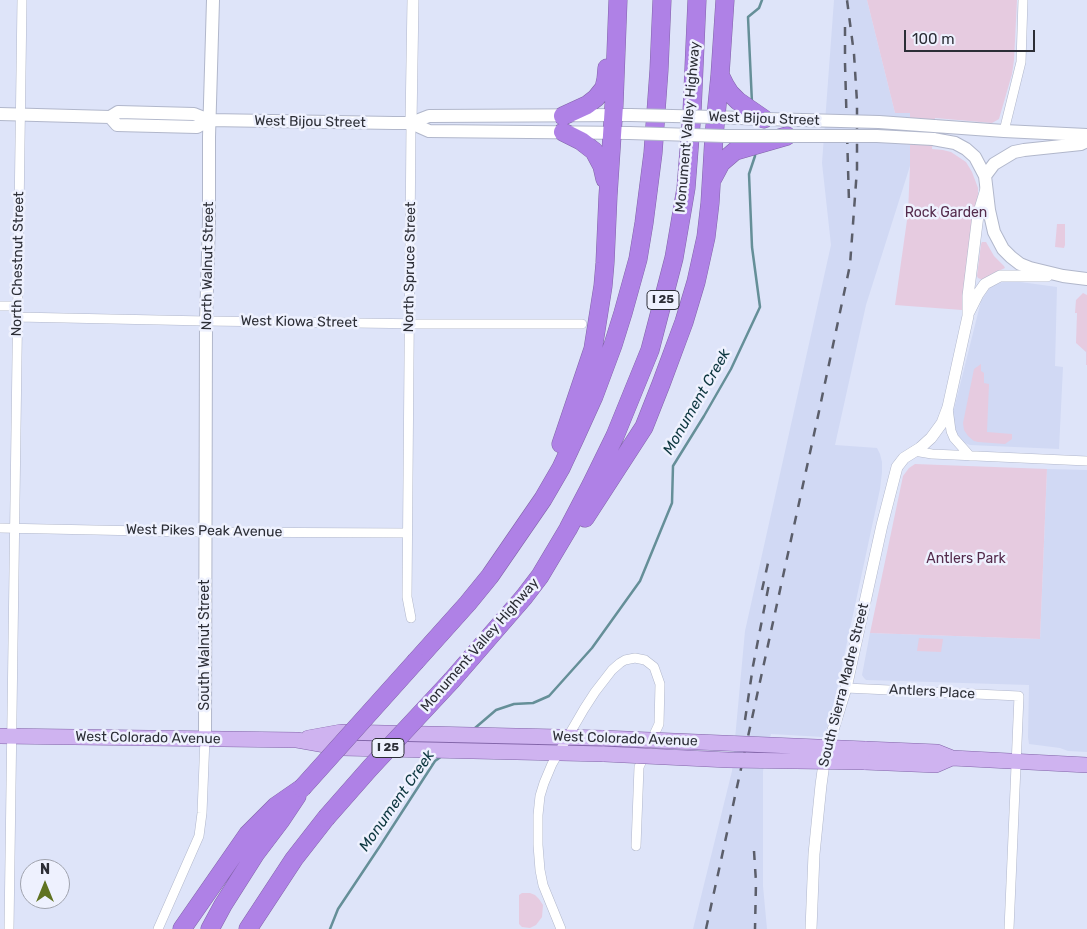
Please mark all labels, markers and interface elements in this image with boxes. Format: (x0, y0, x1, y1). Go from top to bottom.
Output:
scale bar (907, 20, 1038, 52)
text: 100 m (912, 30, 954, 48)
street label: Monument Valley Highway (672, 41, 704, 213)
street label: West Bijou Street (708, 109, 820, 129)
street label: West Bijou Street (254, 113, 366, 131)
street label: North Chestnut Street (8, 191, 28, 337)
street label: North Walnut Street (198, 201, 218, 331)
street label: North Spruce Street (400, 201, 420, 333)
park label: Rock Garden (905, 205, 987, 221)
road number: I 25 (647, 290, 679, 310)
street label: West Kiowa Street (240, 313, 358, 331)
water label: Monument Creek (659, 346, 735, 458)
street label: West Pikes Peak Avenue (126, 521, 282, 541)
park label: Antlers Park (926, 551, 1006, 567)
street label: Monument Valley Highway (417, 575, 543, 715)
street label: South Walnut Street (197, 580, 213, 710)
street label: South Sierra Madre Street (815, 601, 873, 769)
street label: Antlers Place (889, 681, 975, 703)
street label: West Colorado Avenue (75, 728, 221, 748)
street label: West Colorado Avenue (552, 728, 698, 750)
road number: I 25 (372, 738, 404, 758)
water label: Monument Creek (356, 747, 438, 855)
north arrow (20, 859, 70, 909)
text: N (40, 861, 50, 878)

